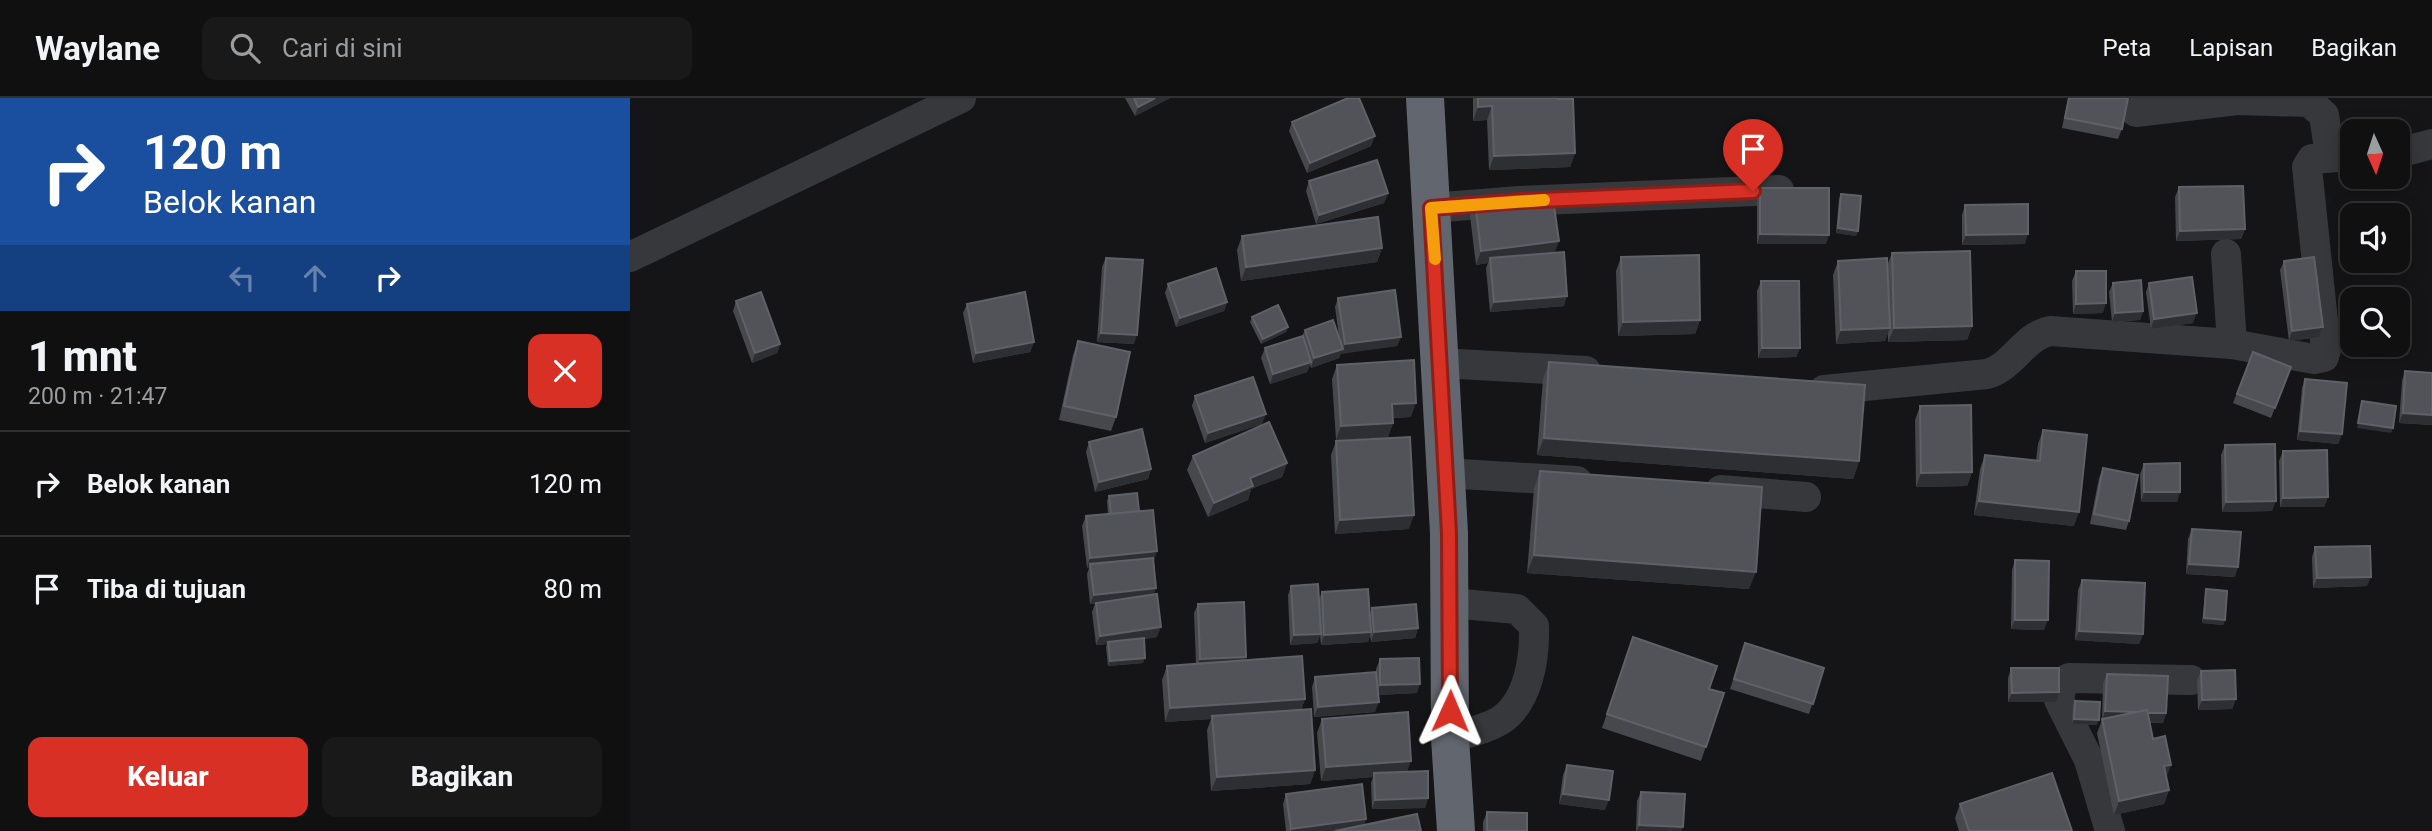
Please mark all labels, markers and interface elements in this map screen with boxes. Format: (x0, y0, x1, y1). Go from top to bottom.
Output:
search box (202, 17, 692, 80)
text: Waylane (35, 29, 160, 68)
icon: search (226, 29, 264, 67)
text: Cari di sini (282, 33, 403, 63)
text: Peta (2103, 34, 2151, 62)
text: Lapisan (2189, 34, 2273, 62)
text: Bagikan (2311, 34, 2397, 62)
pin (1723, 119, 1783, 191)
north arrow (2340, 119, 2410, 189)
map controls (2340, 119, 2410, 357)
text: 120 m (143, 124, 282, 181)
icon: right (28, 126, 119, 217)
icon: arrive (1734, 130, 1772, 168)
text: Belok kanan (143, 183, 316, 221)
button: sound (2340, 203, 2410, 273)
icon: left (223, 259, 261, 297)
icon: ahead (296, 259, 334, 297)
icon: right (369, 259, 407, 297)
button: search (2340, 287, 2410, 357)
text: 1 mnt (28, 332, 137, 381)
button: close (528, 334, 602, 408)
text: 200 m · 21:47 (28, 383, 167, 410)
icon: right (28, 465, 66, 503)
text: Belok kanan (87, 469, 230, 499)
text: 120 m (529, 469, 602, 499)
icon: arrive (28, 570, 66, 608)
text: Tiba di tujuan (87, 574, 246, 604)
text: 80 m (544, 574, 602, 604)
position arrow (1413, 674, 1487, 748)
button: Keluar (28, 737, 308, 817)
button: Bagikan (322, 737, 602, 817)

